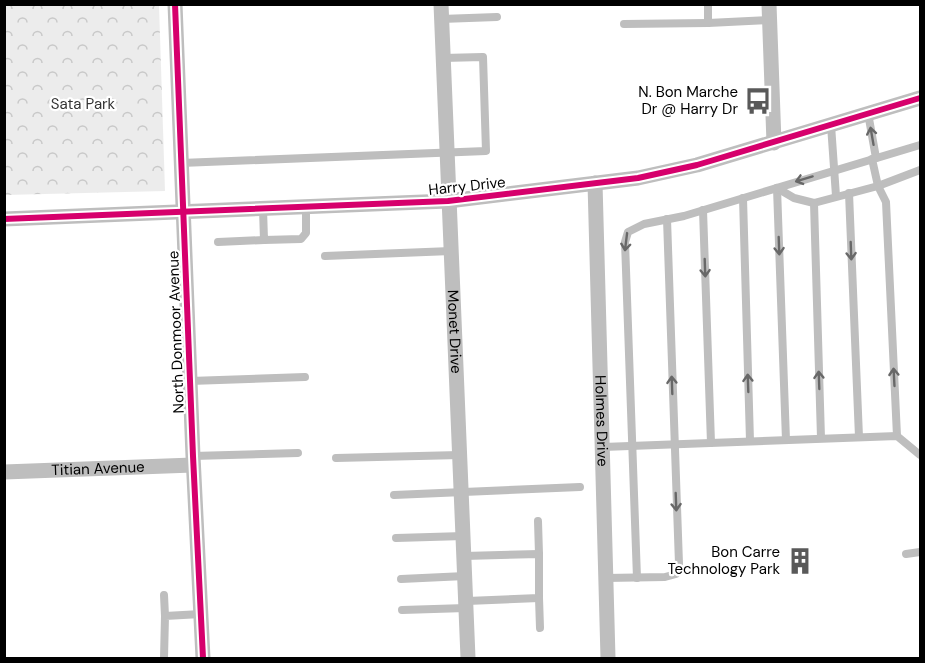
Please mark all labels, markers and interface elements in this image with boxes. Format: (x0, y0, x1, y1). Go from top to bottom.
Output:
place label: N. Bon Marche Dr @ Harry Dr (638, 82, 738, 119)
bus stop icon: N. Bon Marche Dr @ Harry Dr (743, 86, 773, 116)
park label: Sata Park (51, 94, 116, 114)
one-way arrow (866, 126, 877, 146)
street label: Harry Drive (428, 172, 506, 200)
one-way arrow (795, 175, 814, 186)
one-way arrow (621, 232, 632, 252)
one-way arrow (773, 236, 784, 256)
one-way arrow (845, 241, 857, 261)
street label: North Donmoor Avenue (163, 250, 189, 414)
one-way arrow (699, 258, 711, 278)
street label: Monet Drive (443, 289, 466, 374)
one-way arrow (888, 368, 899, 388)
one-way arrow (813, 371, 825, 391)
one-way arrow (743, 373, 754, 393)
street label: Holmes Drive (590, 375, 613, 467)
one-way arrow (666, 376, 678, 396)
street label: Titian Avenue (51, 457, 145, 480)
one-way arrow (671, 492, 682, 512)
place label: Bon Carre Technology Park (667, 542, 780, 579)
building icon: Bon Carre Technology Park (785, 546, 815, 576)

